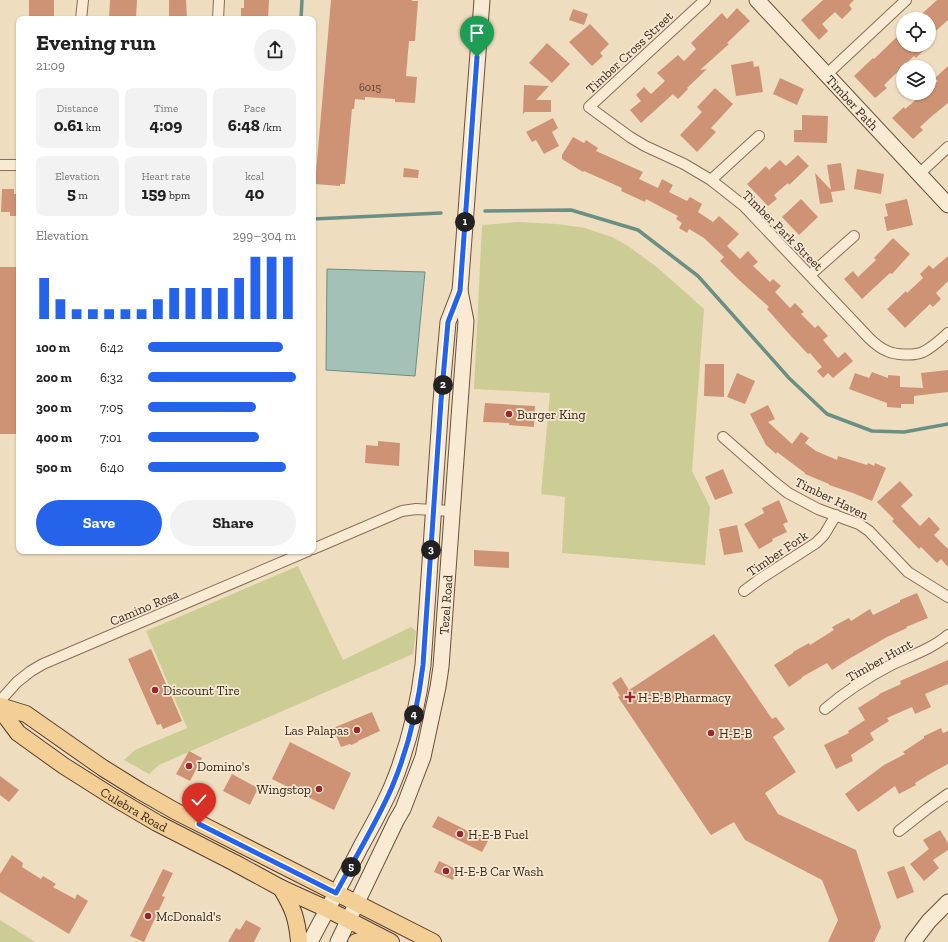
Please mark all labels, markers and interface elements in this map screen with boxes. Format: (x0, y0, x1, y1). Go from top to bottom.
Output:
street label: Timber Cross Street (583, 8, 676, 96)
map controls (896, 12, 936, 100)
button: locate (896, 12, 936, 52)
pin (460, 16, 494, 57)
icon: arrive (466, 22, 488, 44)
text: Evening run (36, 29, 156, 56)
button: share (254, 29, 296, 71)
text: 21:09 (36, 58, 65, 73)
button: layers (896, 60, 936, 100)
street label: Timber Path (823, 72, 882, 134)
house number: 6015 (359, 81, 381, 94)
text: Distance (57, 102, 98, 115)
text: Time (154, 102, 178, 115)
text: Pace (244, 102, 266, 115)
text: 0.61 (54, 115, 83, 135)
text: 4:09 (150, 115, 182, 135)
text: 6:48 (228, 115, 260, 135)
text: km (83, 121, 101, 134)
text: /km (260, 121, 281, 134)
text: Elevation (55, 170, 100, 183)
text: Heart rate (142, 170, 190, 183)
text: kcal (245, 170, 264, 183)
text: 5 (67, 183, 76, 203)
text: 159 (142, 183, 166, 203)
text: 40 (245, 183, 264, 203)
street label: Timber Park Street (739, 187, 826, 274)
text: m (76, 189, 88, 202)
text: bpm (166, 189, 190, 202)
pin: 1 (455, 212, 475, 232)
text: 1 (463, 215, 467, 228)
text: Elevation (36, 228, 88, 243)
text: 299–304 m (233, 228, 296, 243)
text: 100 m (36, 340, 70, 355)
text: 6:42 (100, 340, 124, 355)
text: 200 m (36, 370, 72, 385)
text: 6:32 (100, 370, 123, 385)
pin: 2 (433, 375, 453, 395)
text: 2 (440, 378, 446, 391)
text: 300 m (36, 400, 72, 415)
text: 7:05 (100, 400, 123, 415)
place label: Burger King (517, 407, 586, 422)
marker: Burger King (504, 409, 514, 419)
text: 400 m (36, 430, 72, 445)
text: 7:01 (100, 430, 122, 445)
text: 500 m (36, 460, 72, 475)
text: 6:40 (100, 460, 124, 475)
street label: Timber Haven (793, 474, 871, 523)
button: Save (36, 500, 162, 546)
button: Share (170, 500, 296, 546)
street label: Timber Fork (744, 527, 811, 579)
pin: 3 (421, 540, 441, 560)
text: 3 (428, 543, 434, 556)
street label: Tezel Road (436, 574, 456, 635)
street label: Camino Rosa (108, 586, 181, 629)
street label: Timber Hunt (844, 636, 915, 685)
place label: Discount Tire (163, 683, 240, 698)
marker: Discount Tire (150, 685, 160, 695)
place label: H-E-B Pharmacy (638, 690, 731, 705)
marker: H-E-B Pharmacy (625, 692, 635, 702)
pin: 4 (404, 705, 424, 725)
text: 4 (411, 708, 417, 721)
place label: Las Palapas (284, 723, 349, 738)
marker: Las Palapas (352, 725, 362, 735)
place label: H-E-B (719, 726, 752, 741)
marker: H-E-B (706, 728, 716, 738)
place label: Domino's (197, 759, 250, 774)
marker: Domino's (184, 761, 194, 771)
place label: Wingstop (257, 782, 311, 797)
pin (182, 783, 216, 824)
street label: Culebra Road (98, 784, 170, 835)
marker: Wingstop (314, 784, 324, 794)
icon: check (188, 789, 210, 811)
place label: H-E-B Fuel (468, 827, 529, 842)
marker: H-E-B Fuel (455, 829, 465, 839)
pin: 5 (341, 857, 361, 877)
text: 5 (348, 860, 354, 873)
place label: H-E-B Car Wash (454, 864, 544, 879)
marker: H-E-B Car Wash (441, 866, 451, 876)
place label: McDonald's (156, 909, 222, 924)
marker: McDonald's (143, 911, 153, 921)

